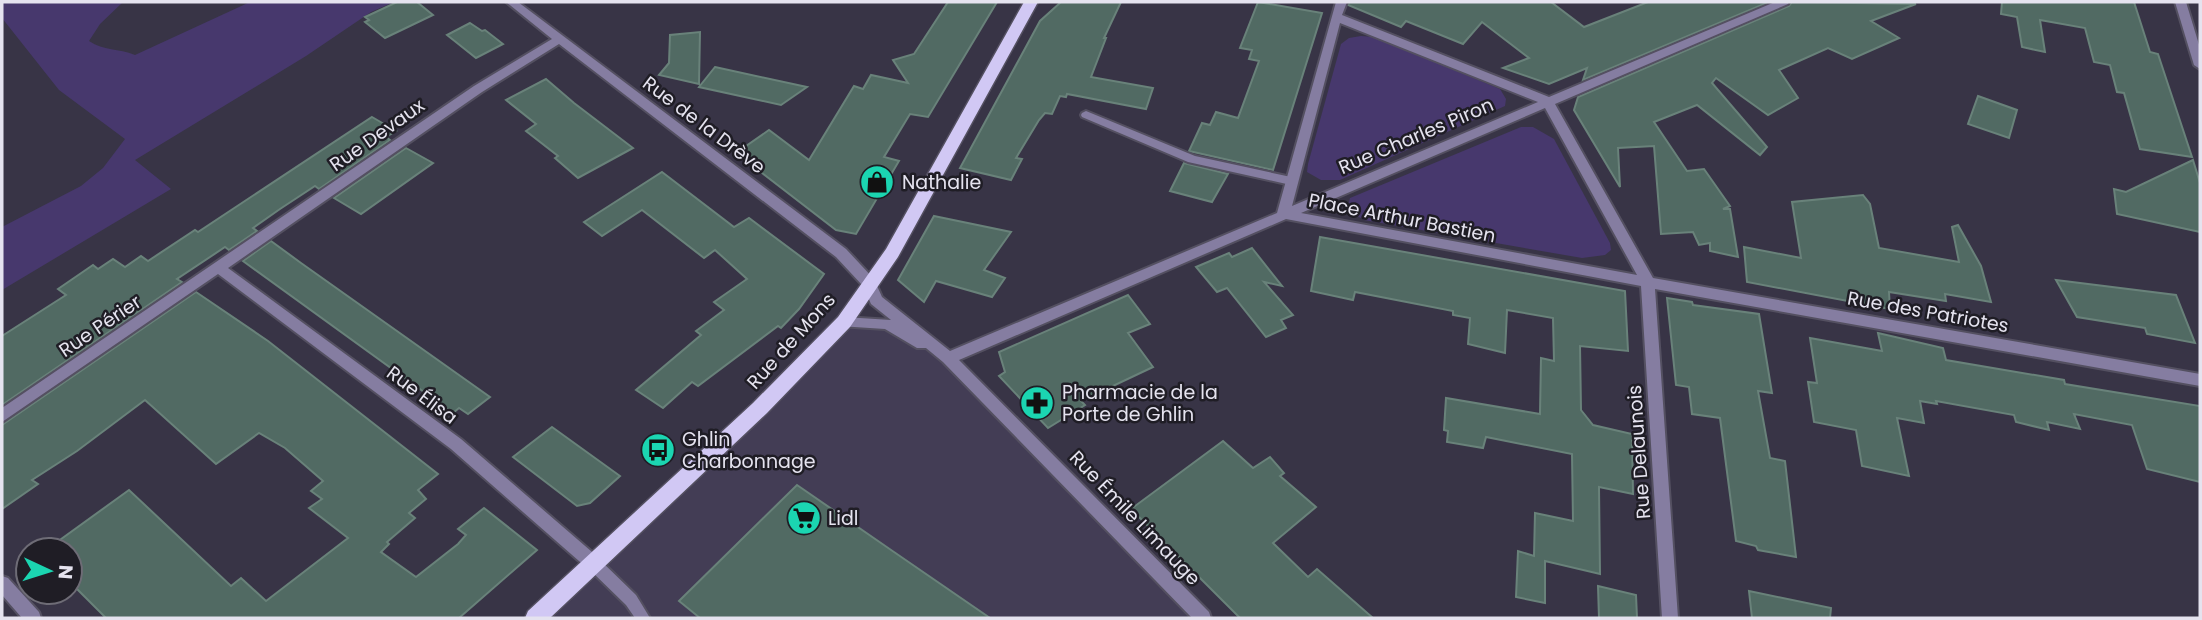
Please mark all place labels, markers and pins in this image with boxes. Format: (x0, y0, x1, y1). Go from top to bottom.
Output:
shop icon: Nathalie (858, 163, 896, 201)
place label: Nathalie (902, 169, 981, 196)
place label: Pharmacie de la Porte de Ghlin (1062, 379, 1218, 428)
pharmacy icon: Pharmacie de la Porte de Ghlin (1018, 384, 1056, 422)
place label: Ghlin Charbonnage (682, 426, 816, 475)
bus stop icon: Ghlin Charbonnage (639, 431, 677, 469)
supermarket icon: Lidl (785, 499, 823, 537)
place label: Lidl (828, 505, 858, 532)

